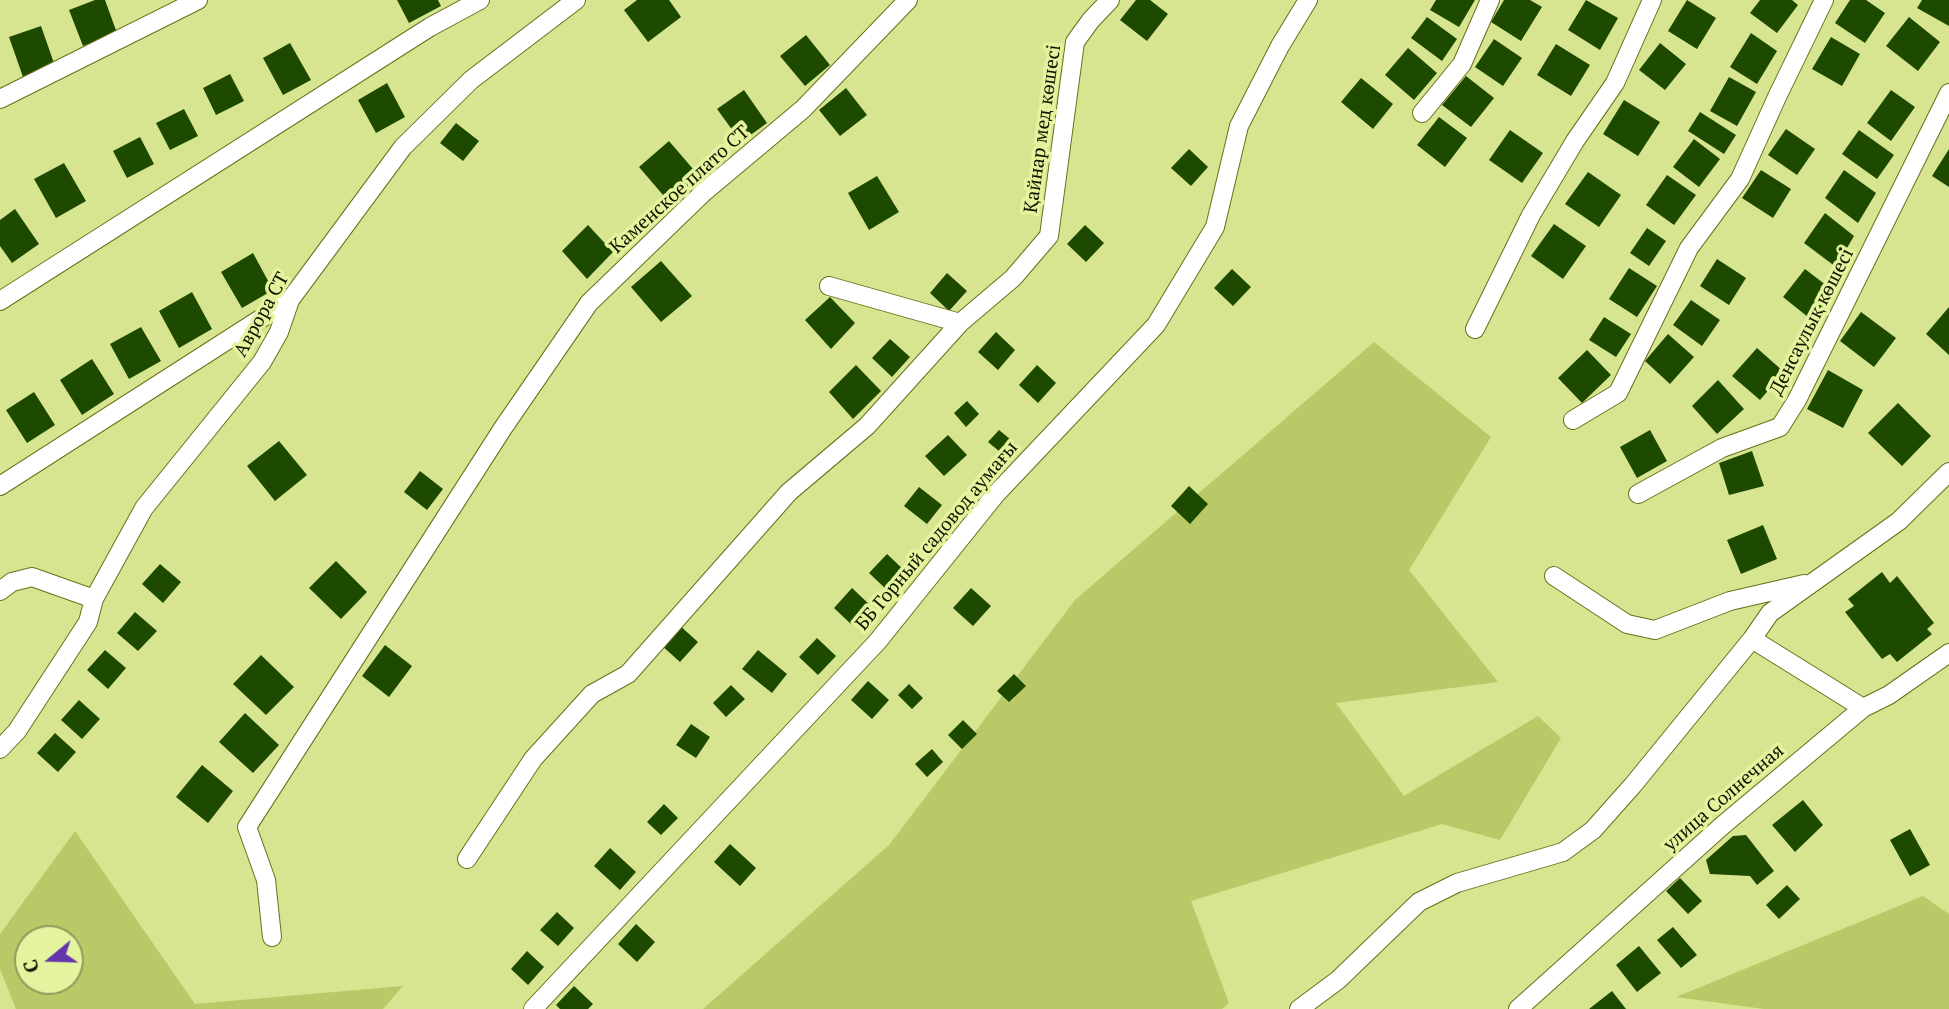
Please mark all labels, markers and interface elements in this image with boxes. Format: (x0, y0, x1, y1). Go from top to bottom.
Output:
street label: Қайнар мед көшесі (1020, 43, 1066, 215)
street label: Каменское плато СТ (605, 121, 755, 259)
street label: Денсаулық көшесі (1765, 245, 1859, 399)
street label: Аврора СТ (230, 269, 294, 361)
street label: ББ Горный садовод аумағы (851, 437, 1023, 635)
street label: улица Солнечная (1659, 740, 1789, 856)
north arrow (14, 925, 84, 995)
text: С (17, 956, 44, 976)

